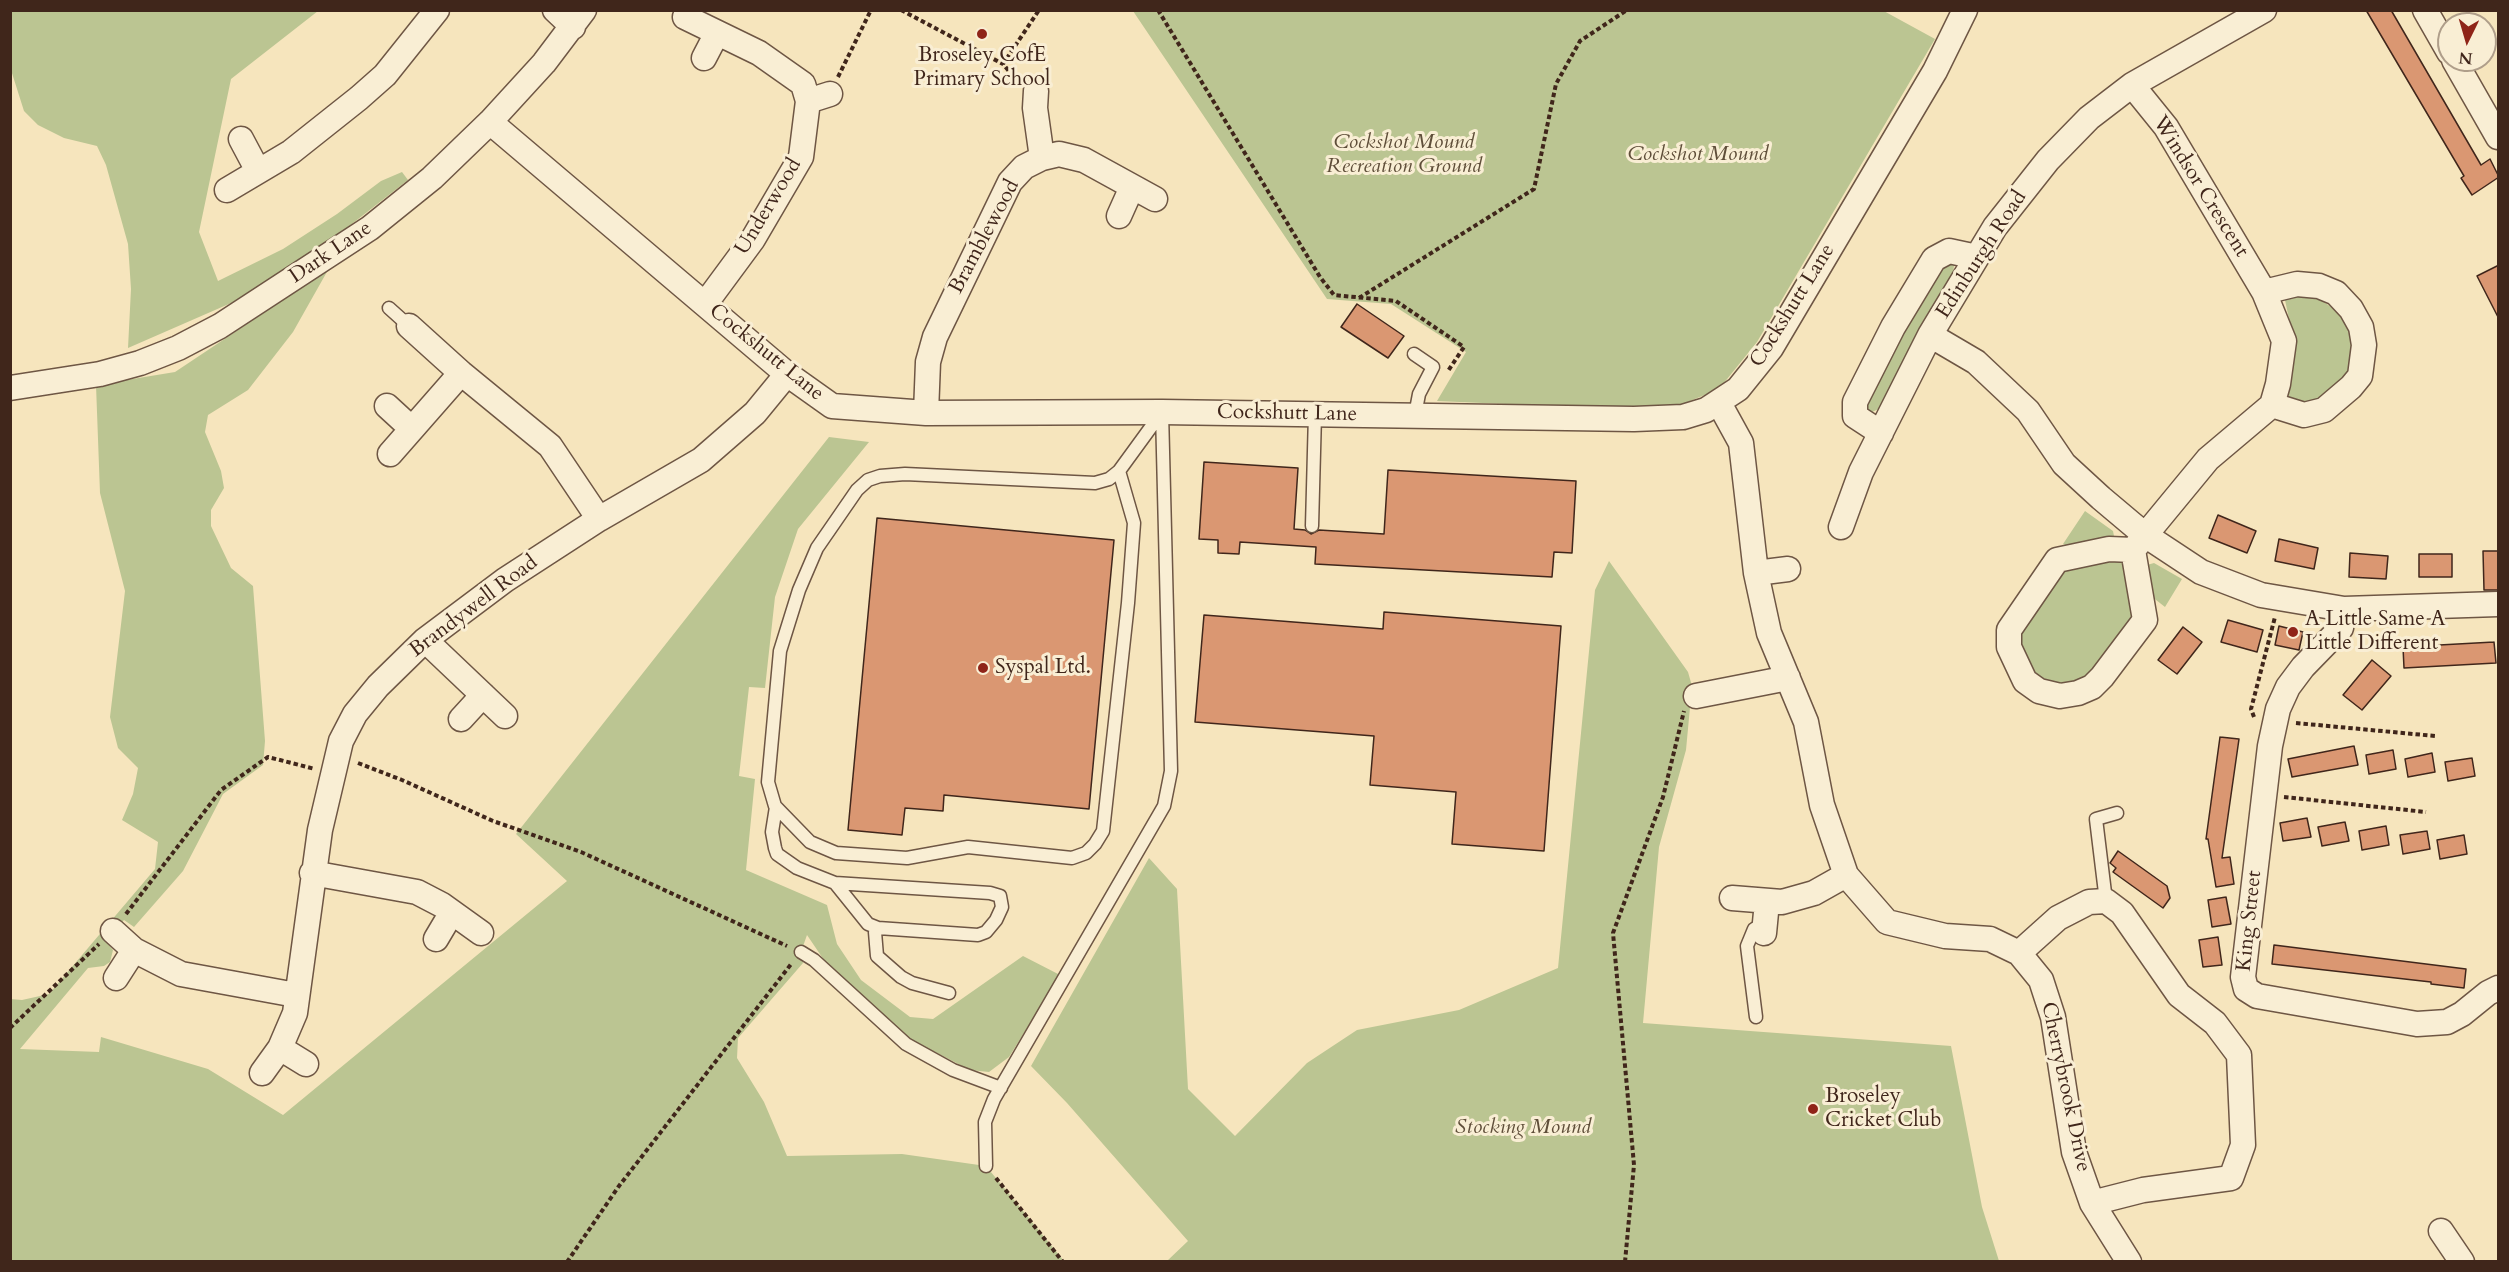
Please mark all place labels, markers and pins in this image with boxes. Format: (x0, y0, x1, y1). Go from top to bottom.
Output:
marker: Broseley CofE Primary School (975, 27, 989, 41)
place label: Broseley CofE Primary School (914, 43, 1050, 93)
place label: A Little Same A Little Different (2305, 607, 2445, 657)
marker: A Little Same A Little Different (2286, 625, 2300, 639)
place label: Syspal Ltd. (995, 655, 1091, 681)
marker: Syspal Ltd. (976, 661, 990, 675)
place label: Broseley Cricket Club (1825, 1084, 1941, 1134)
marker: Broseley Cricket Club (1806, 1102, 1820, 1116)

